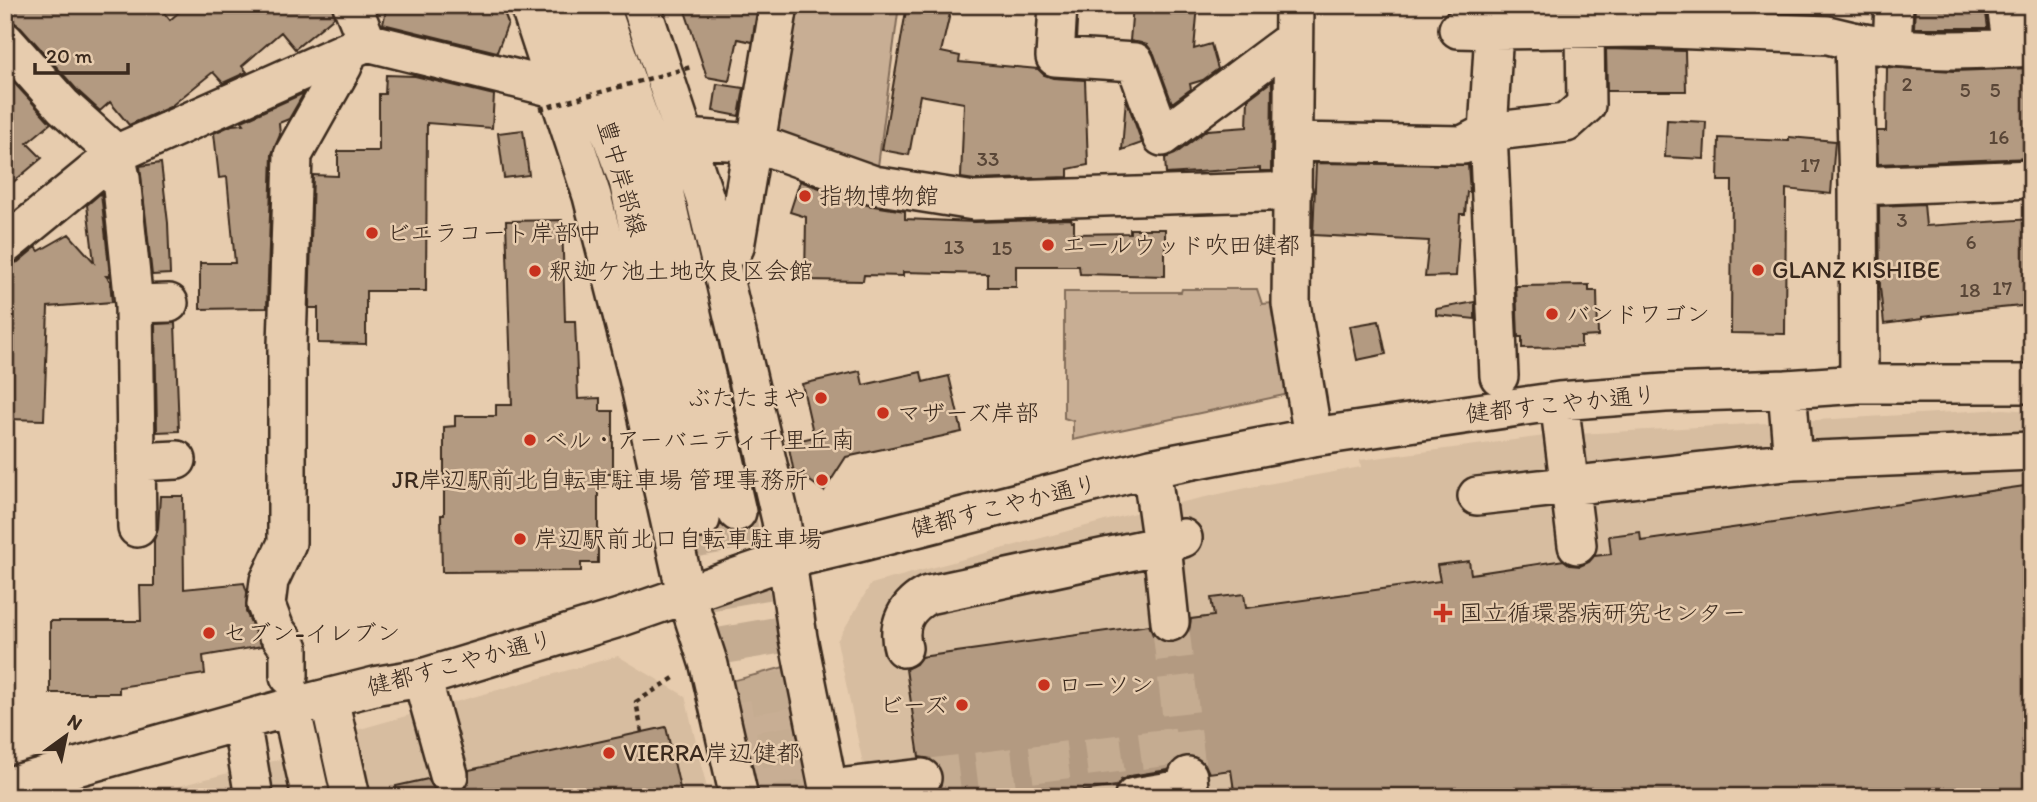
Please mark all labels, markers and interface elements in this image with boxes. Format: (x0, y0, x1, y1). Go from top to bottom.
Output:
scale bar (35, 32, 128, 76)
text: 20 m (46, 43, 93, 68)
house number: 2 (1901, 71, 1913, 96)
house number: 5 (1959, 77, 1971, 102)
house number: 5 (1989, 77, 2001, 102)
street label: 豊中岸部線 (592, 116, 653, 240)
house number: 16 (1989, 124, 2009, 149)
house number: 33 (977, 146, 999, 171)
house number: 17 (1800, 152, 1820, 177)
place label: 指物博物館 (819, 181, 939, 210)
marker: 指物博物館 (797, 188, 813, 204)
house number: 3 (1896, 207, 1908, 232)
place label: ビエラコート岸部中 (386, 218, 602, 247)
marker: ビエラコート岸部中 (364, 225, 380, 241)
house number: 6 (1965, 229, 1977, 254)
place label: エールウッド吹田健都 (1062, 230, 1301, 259)
house number: 13 (943, 234, 965, 259)
house number: 15 (992, 235, 1012, 260)
marker: エールウッド吹田健都 (1040, 237, 1056, 253)
place label: GLANZ KISHIBE (1772, 255, 1940, 284)
place label: 釈迦ケ池土地改良区会館 (549, 256, 813, 285)
marker: GLANZ KISHIBE (1750, 262, 1766, 278)
marker: 釈迦ケ池土地改良区会館 (527, 263, 543, 279)
house number: 17 (1992, 275, 2012, 300)
house number: 18 (1959, 277, 1981, 302)
place label: バンドワゴン (1566, 299, 1710, 328)
marker: バンドワゴン (1544, 306, 1560, 322)
street label: 健都すこやか通り (1464, 379, 1658, 428)
place label: ぶたたまや (687, 383, 807, 412)
marker: ぶたたまや (813, 390, 829, 406)
place label: マザーズ岸部 (897, 398, 1039, 427)
marker: マザーズ岸部 (875, 405, 891, 421)
place label: ベル・アーバニティ千里丘南 (544, 425, 855, 454)
marker: ベル・アーバニティ千里丘南 (522, 432, 538, 448)
place label: JR岸辺駅前北自転車駐車場 管理事務所 (392, 465, 808, 494)
street label: 健都すこやか通り (907, 468, 1101, 543)
marker: JR岸辺駅前北自転車駐車場 管理事務所 (814, 472, 830, 488)
place label: 岸辺駅前北口自転車駐車場 (534, 524, 822, 553)
marker: 岸辺駅前北口自転車駐車場 (512, 531, 528, 547)
place label: 国立循環器病研究センター (1459, 598, 1746, 627)
marker: 国立循環器病研究センター (1433, 603, 1453, 623)
place label: セブン-イレブン (223, 618, 401, 647)
street label: 健都すこやか通り (363, 624, 556, 701)
marker: セブン-イレブン (201, 625, 217, 641)
place label: ローソン (1058, 670, 1154, 699)
marker: ローソン (1036, 677, 1052, 693)
place label: ビーズ (879, 690, 948, 719)
marker: ビーズ (954, 697, 970, 713)
north arrow (32, 700, 102, 770)
text: N (63, 709, 87, 735)
place label: VIERRA岸辺健都 (623, 738, 801, 767)
marker: VIERRA岸辺健都 (601, 745, 617, 761)

